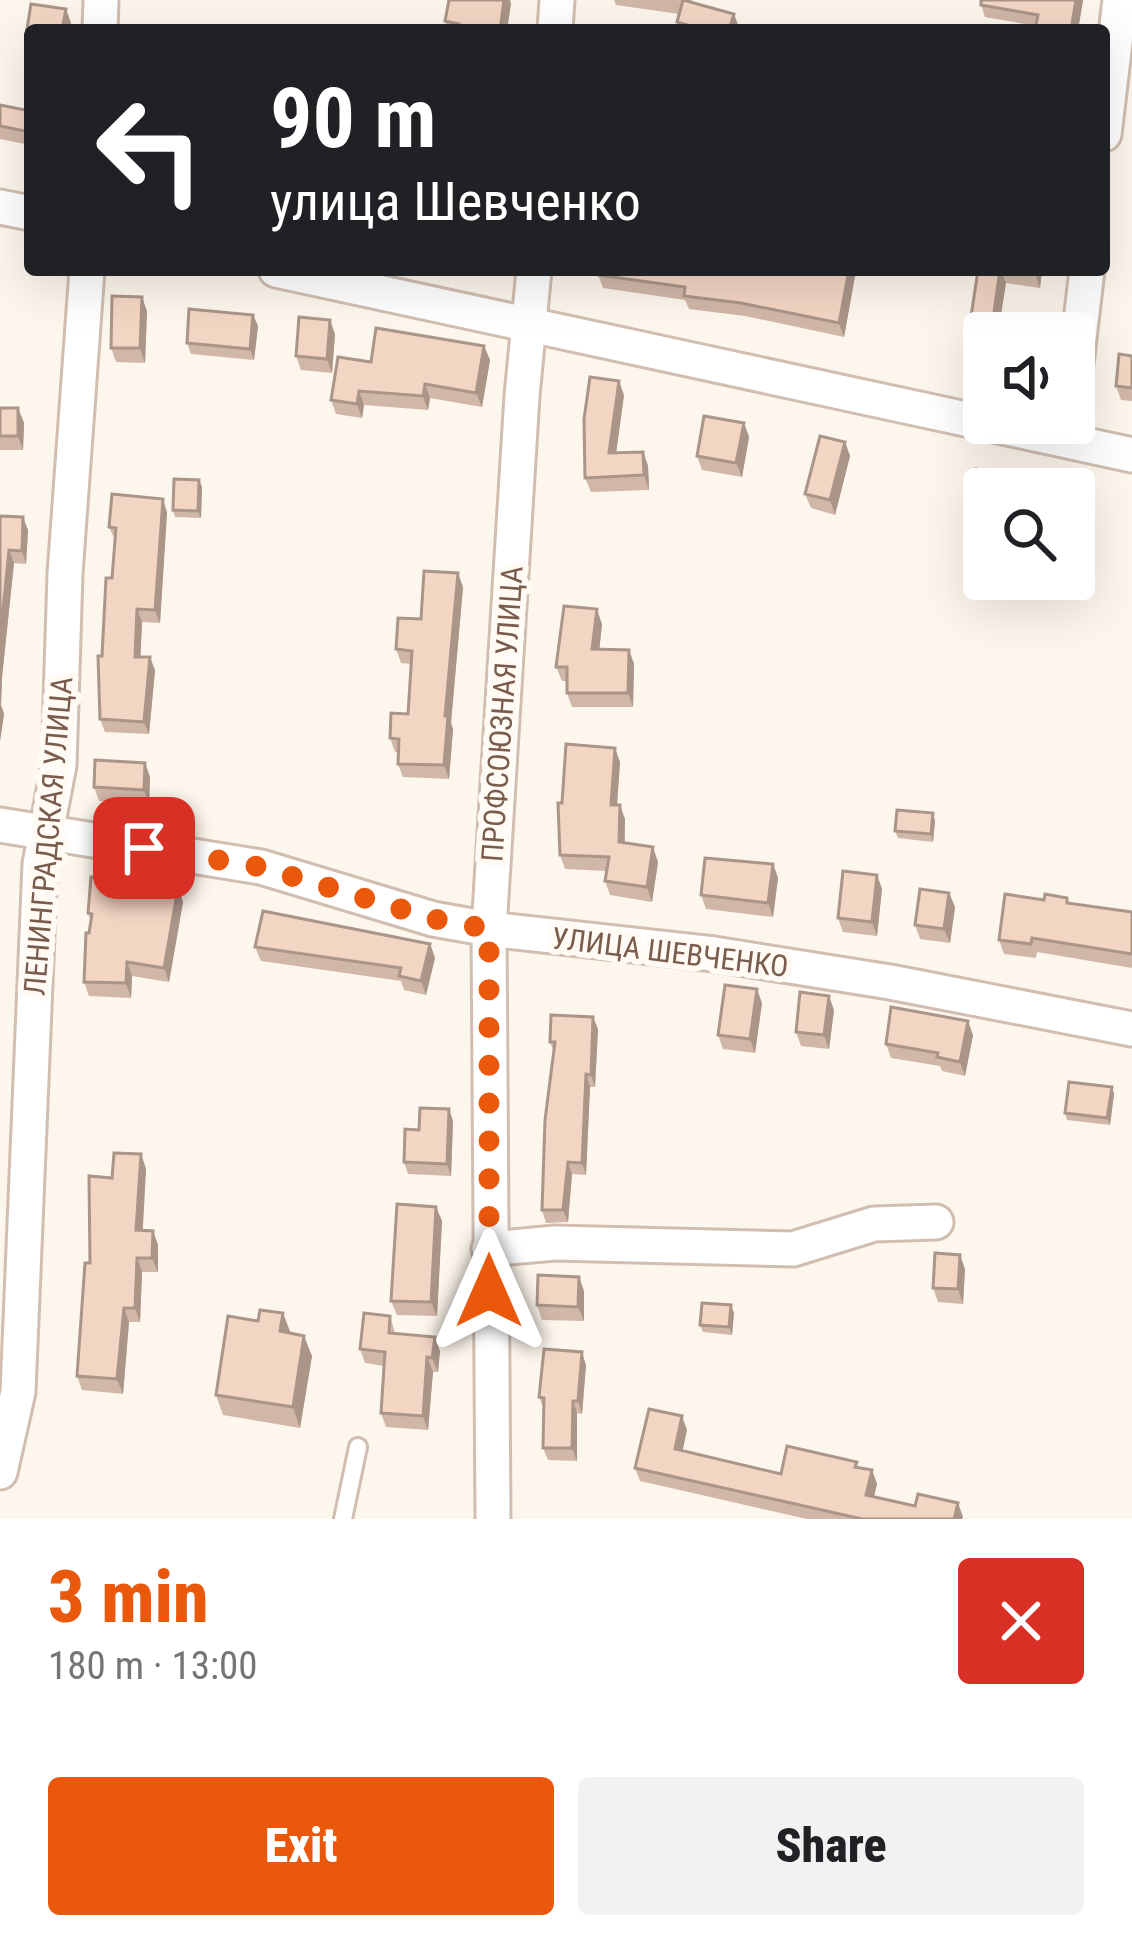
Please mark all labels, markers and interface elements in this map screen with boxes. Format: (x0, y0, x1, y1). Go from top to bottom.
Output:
text: 90 m (270, 69, 437, 168)
icon: left (72, 72, 228, 228)
text: улица Шевченко (270, 170, 641, 233)
map controls (963, 312, 1095, 600)
button: sound (963, 312, 1095, 444)
button: search (963, 468, 1095, 600)
street label: ПРОФСОЮЗНАЯ УЛИЦА (474, 565, 530, 863)
street label: ЛЕНИНГРАДСКАЯ УЛИЦА (17, 675, 79, 997)
pin (93, 797, 195, 899)
icon: arrive (111, 815, 177, 881)
street label: УЛИЦА ШЕВЧЕНКО (550, 920, 790, 984)
position arrow (426, 1228, 552, 1354)
text: 3 min (48, 1555, 209, 1640)
button: close (958, 1558, 1084, 1684)
text: 180 m · 13:00 (48, 1643, 258, 1689)
button: Exit (48, 1777, 554, 1915)
button: Share (578, 1777, 1084, 1915)

